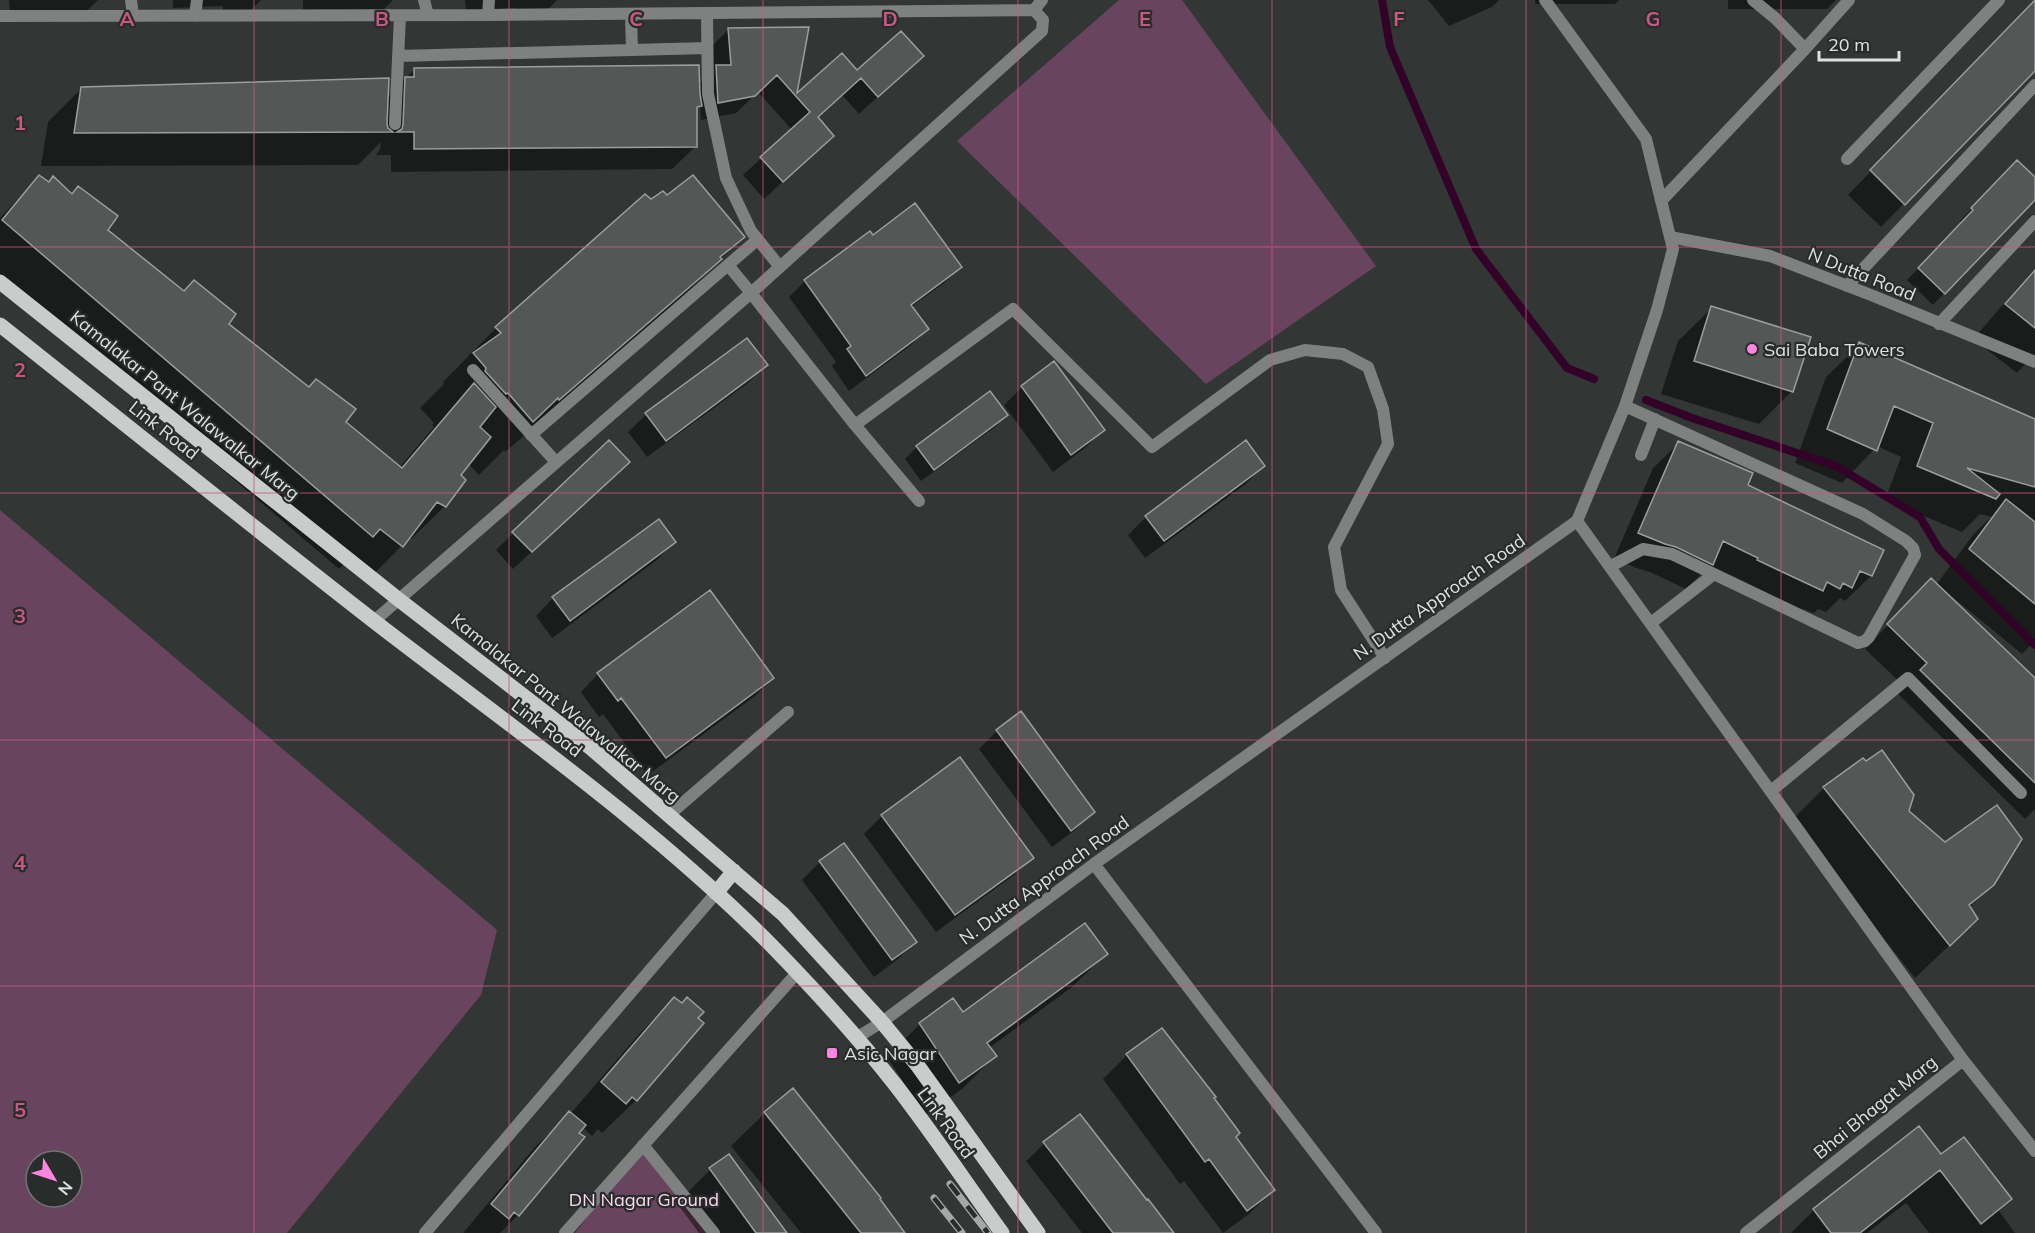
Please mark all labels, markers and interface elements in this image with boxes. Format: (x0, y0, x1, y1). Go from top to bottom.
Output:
text: A (120, 6, 135, 31)
text: B (375, 6, 389, 31)
text: C (629, 6, 643, 31)
text: D (882, 6, 898, 31)
text: E (1139, 6, 1151, 31)
text: F (1393, 6, 1405, 31)
text: G (1646, 6, 1660, 31)
scale bar (1819, 24, 1898, 62)
text: 20 m (1828, 33, 1870, 56)
text: 1 (14, 110, 26, 135)
street label: N Dutta Road (1805, 242, 1919, 306)
street label: Kamalakar Pant Walawalkar Marg (66, 305, 304, 505)
place label: Sai Baba Towers (1764, 338, 1905, 361)
marker: Sai Baba Towers (1745, 342, 1759, 356)
text: 2 (14, 357, 26, 382)
street label: Link Road (124, 395, 204, 465)
street label: N. Dutta Approach Road (1349, 529, 1529, 665)
text: 3 (14, 603, 26, 628)
street label: Kamalakar Pant Walawalkar Marg (447, 608, 685, 808)
street label: Link Road (507, 694, 587, 762)
street label: N. Dutta Approach Road (954, 811, 1134, 949)
text: 4 (14, 850, 26, 875)
place label: Asic Nagar (844, 1042, 937, 1065)
marker: Asic Nagar (825, 1046, 839, 1060)
street label: Bhai Bhagat Marg (1809, 1050, 1941, 1164)
street label: Link Road (912, 1083, 980, 1163)
text: 5 (14, 1097, 26, 1122)
north arrow (24, 1149, 84, 1209)
text: N (54, 1177, 77, 1199)
park label: DN Nagar Ground (569, 1188, 719, 1211)

